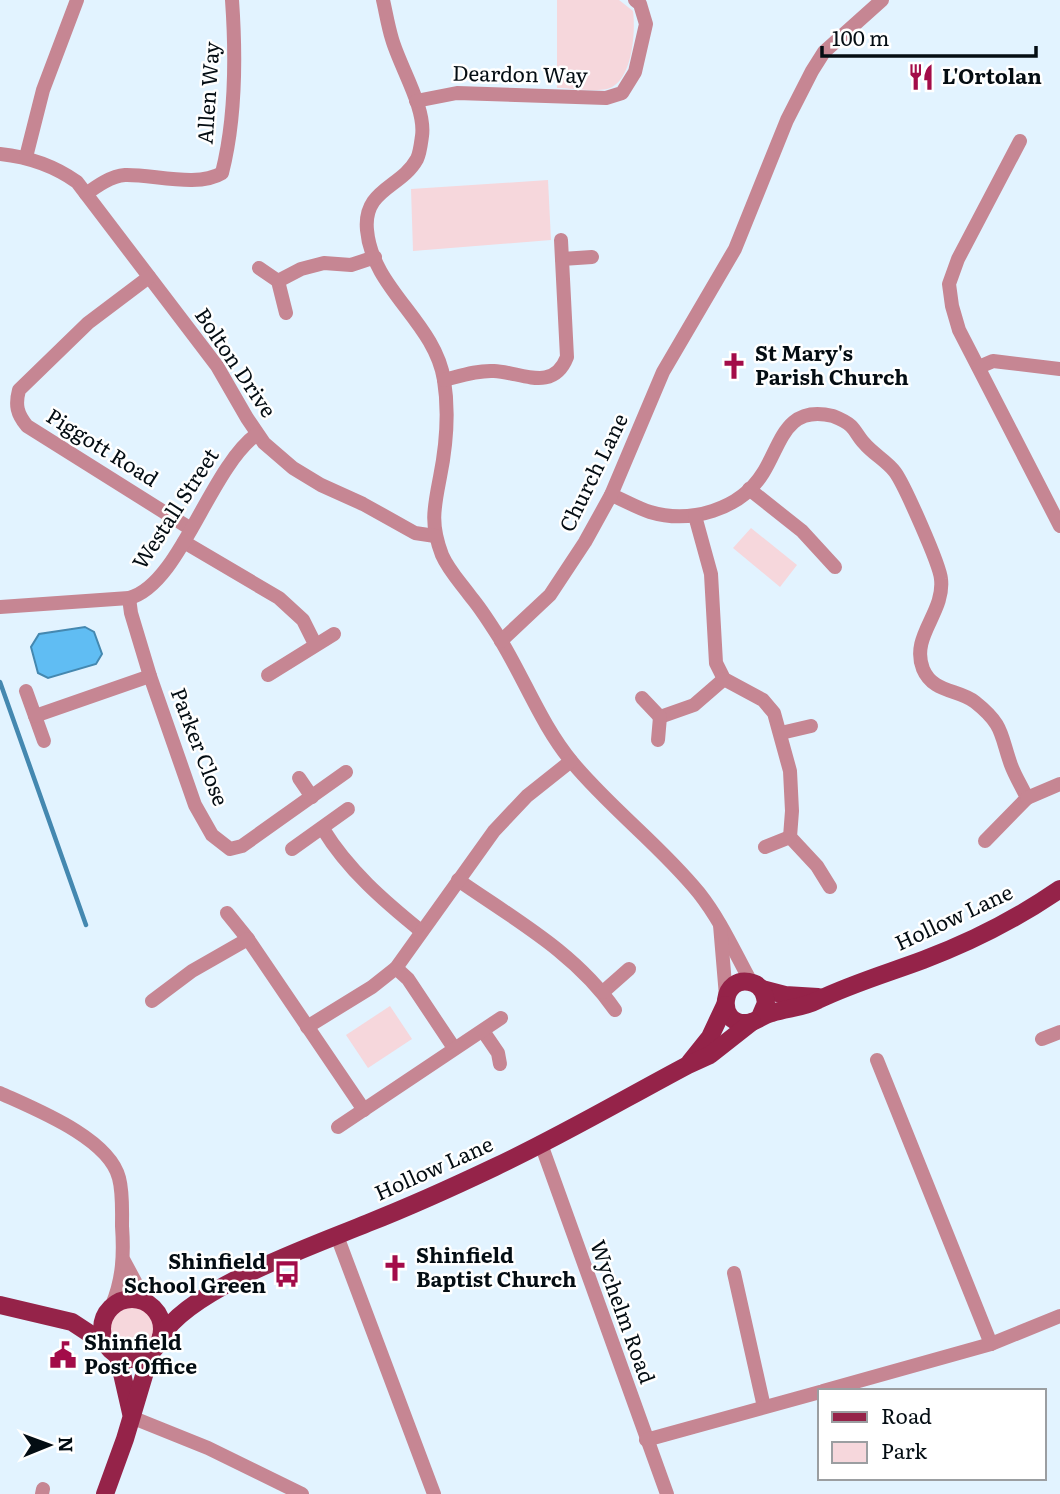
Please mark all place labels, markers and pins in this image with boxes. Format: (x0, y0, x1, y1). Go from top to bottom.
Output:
place label: L'Ortolan (942, 59, 1042, 90)
restaurant icon: L'Ortolan (906, 62, 936, 92)
place label: St Mary's Parish Church (755, 336, 909, 391)
church icon: St Mary's Parish Church (719, 351, 749, 381)
place label: Shinfield Baptist Church (416, 1238, 577, 1293)
place label: Shinfield School Green (124, 1244, 266, 1299)
church icon: Shinfield Baptist Church (380, 1253, 410, 1283)
bus stop icon: Shinfield School Green (272, 1259, 302, 1289)
place label: Shinfield Post Office (84, 1325, 197, 1380)
public building icon: Shinfield Post Office (48, 1340, 78, 1370)

